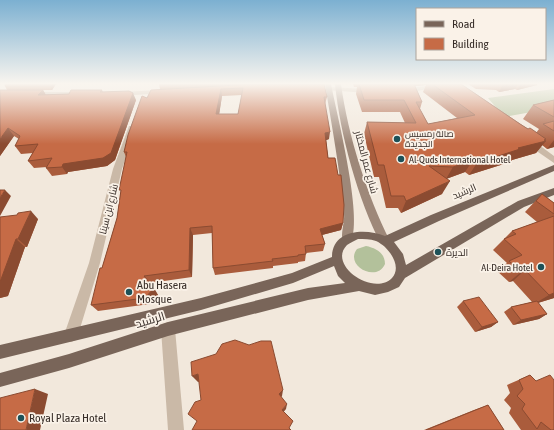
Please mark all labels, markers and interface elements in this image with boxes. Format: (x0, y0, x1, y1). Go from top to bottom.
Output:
legend (416, 8, 546, 60)
text: Road (452, 17, 475, 31)
text: Building (452, 37, 490, 51)
street label: شارع عمر المختار (352, 129, 380, 195)
place label: صالة رمسيس الجديدة (405, 129, 454, 149)
marker: صالة رمسيس الجديدة (392, 134, 402, 144)
marker: Al-Quds International Hotel (396, 154, 406, 164)
place label: Al-Quds International Hotel (409, 154, 511, 165)
street label: الرشيد (451, 182, 478, 201)
street label: شارع ابن سينا (97, 183, 121, 236)
marker: الديرة (433, 247, 443, 257)
place label: الديرة (446, 247, 468, 258)
place label: Al-Deira Hotel (481, 262, 533, 273)
marker: Al-Deira Hotel (536, 262, 546, 272)
place label: Abu Hasera Mosque (137, 278, 187, 306)
marker: Abu Hasera Mosque (124, 287, 134, 297)
street label: الرشيد (134, 309, 166, 331)
place label: Royal Plaza Hotel (29, 411, 107, 425)
marker: Royal Plaza Hotel (16, 413, 26, 423)

